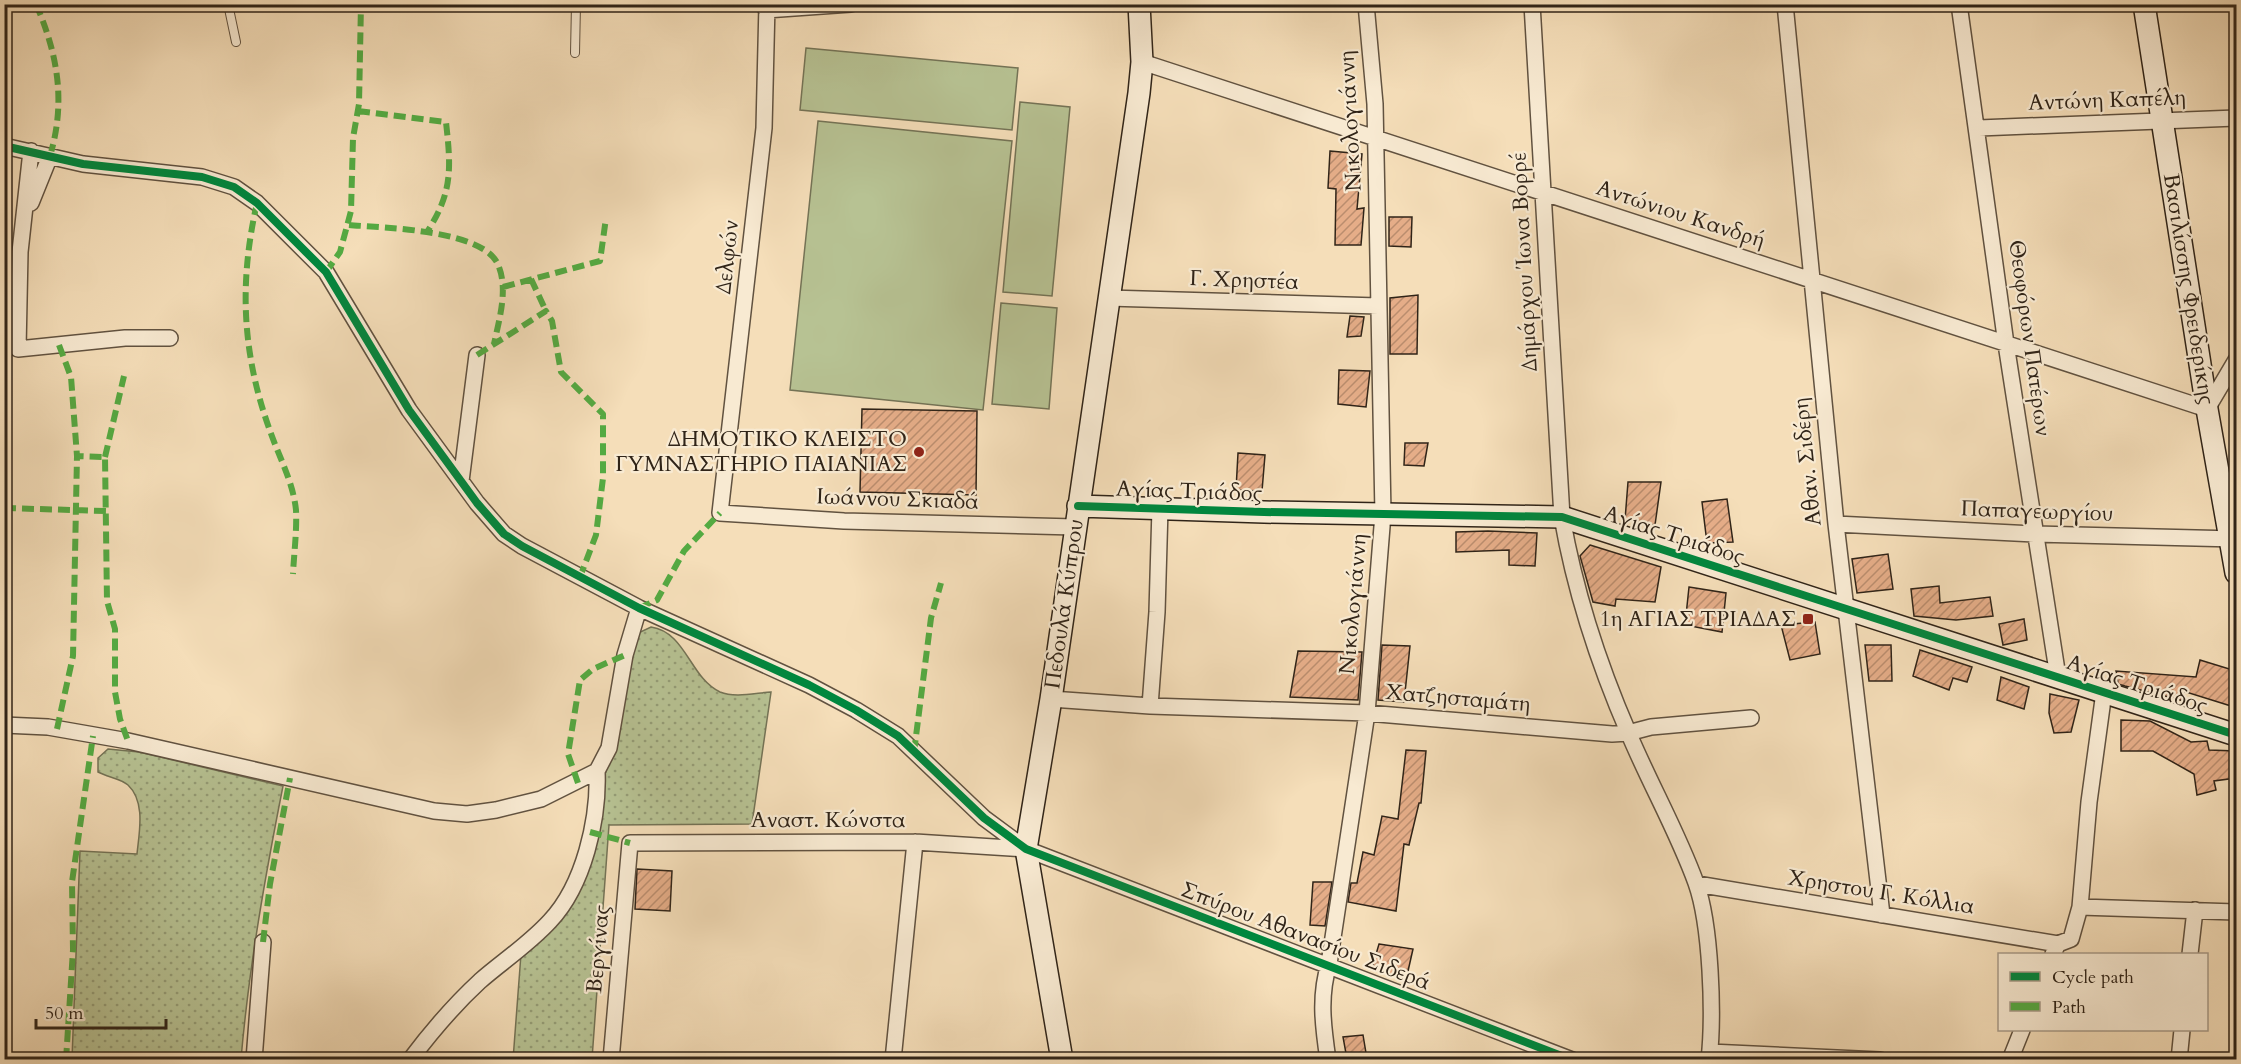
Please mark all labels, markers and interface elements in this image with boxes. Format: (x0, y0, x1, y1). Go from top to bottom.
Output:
street label: Νικολογιάννη (1331, 50, 1369, 192)
street label: Αντώνη Καπέλη (2028, 82, 2186, 118)
street label: Δημάρχου Ίωνα Βορρέ (1503, 151, 1545, 372)
street label: Βασιλίσσης Φρειδερίκης (2156, 171, 2222, 407)
street label: Αντώνιου Κανδρή (1592, 172, 1770, 256)
street label: Δελφών (708, 218, 746, 296)
street label: Θεοφόρων Πατέρων (2001, 238, 2059, 438)
street label: Γ. Χρηστέα (1189, 263, 1299, 297)
street label: Αθαν. Σιδέρη (1785, 396, 1829, 528)
place label: ΔΗΜΟΤΙΚΟ ΚΛΕΙΣΤΟ ΓΥΜΝΑΣΤΗΡΙΟ ΠΑΙΑΝΙΑΣ (615, 424, 907, 479)
marker: ΔΗΜΟΤΙΚΟ ΚΛΕΙΣΤΟ ΓΥΜΝΑΣΤΗΡΙΟ ΠΑΙΑΝΙΑΣ (912, 445, 926, 459)
street label: Αγίας Τριάδος (1115, 473, 1263, 509)
street label: Ιωάννου Σκιαδά (816, 481, 980, 517)
street label: Παπαγεωργίου (1960, 493, 2114, 529)
street label: Αγίας Τριάδος (1600, 498, 1748, 572)
street label: Πεδουλά Κύπρου (1037, 517, 1091, 691)
street label: Νικολογιάννη (1332, 532, 1374, 676)
place label: 1η ΑΓΙΑΣ ΤΡΙΑΔΑΣ (1599, 604, 1796, 634)
marker: 1η ΑΓΙΑΣ ΤΡΙΑΔΑΣ (1801, 612, 1815, 626)
street label: Αγίας Τριάδος (2063, 647, 2211, 721)
street label: Χατζησταμάτη (1384, 677, 1532, 719)
street label: Αναστ. Κώνστα (751, 805, 905, 835)
street label: Χρηστου Γ. Κόλλια (1786, 862, 1976, 922)
street label: Σπύρου Αθανασίου Σιδερά (1177, 874, 1435, 998)
street label: Βεργίνας (579, 904, 617, 994)
legend (1998, 953, 2208, 1031)
text: Cycle path (2052, 965, 2134, 990)
scale bar (36, 992, 166, 1030)
text: Path (2052, 995, 2086, 1020)
text: 50 m (45, 1001, 84, 1026)

